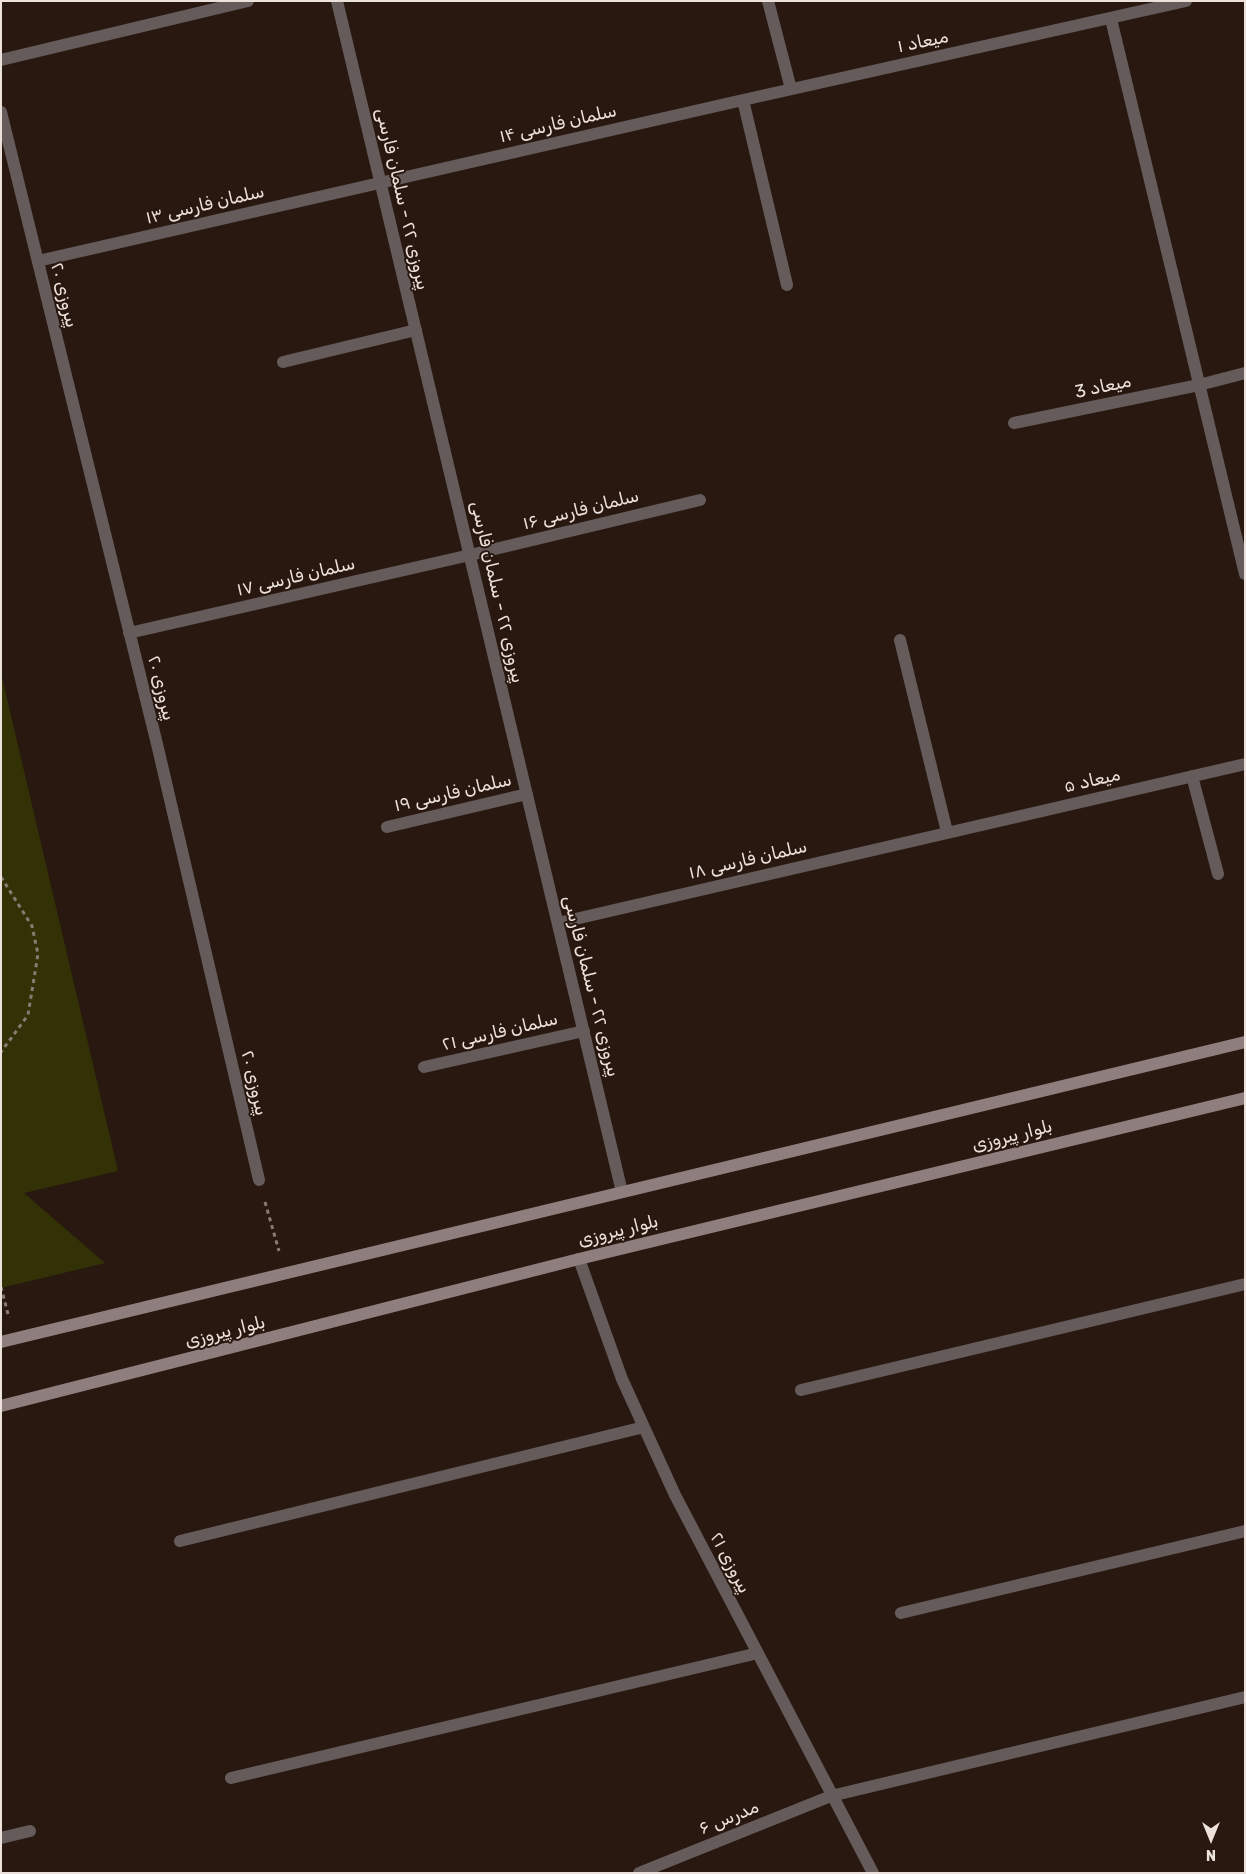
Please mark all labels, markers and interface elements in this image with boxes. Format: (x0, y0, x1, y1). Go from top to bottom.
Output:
street label: میعاد ۱ (895, 26, 951, 58)
street label: سلمان فارسی ۱۴ (497, 100, 619, 148)
street label: پیروزی ۲۲ - سلمان فارسی (371, 106, 433, 292)
street label: سلمان فارسی ۱۳ (144, 181, 266, 229)
street label: پیروزی ۲۰ (46, 260, 82, 330)
street label: میعاد 3 (1073, 371, 1133, 403)
street label: سلمان فارسی ۱۶ (521, 485, 641, 535)
street label: پیروزی ۲۲ - سلمان فارسی (466, 499, 528, 685)
street label: سلمان فارسی ۱۷ (235, 553, 357, 601)
street label: پیروزی ۲۰ (143, 653, 179, 723)
street label: میعاد ۵ (1062, 764, 1122, 798)
street label: سلمان فارسی ۱۹ (392, 769, 514, 817)
street label: سلمان فارسی ۱۸ (687, 836, 809, 884)
street label: پیروزی ۲۲ - سلمان فارسی (558, 893, 624, 1079)
street label: سلمان فارسی ۲۱ (440, 1008, 560, 1056)
street label: پیروزی ۲۰ (236, 1048, 272, 1118)
street label: بلوار پیروزی (970, 1116, 1054, 1156)
street label: بلوار پیروزی (576, 1211, 660, 1251)
street label: بلوار پیروزی (183, 1312, 267, 1352)
street label: پیروزی ۲۱ (705, 1529, 755, 1597)
street label: مدرس ۶ (696, 1796, 762, 1840)
north arrow (1186, 1814, 1236, 1864)
text: N (1206, 1846, 1216, 1863)

